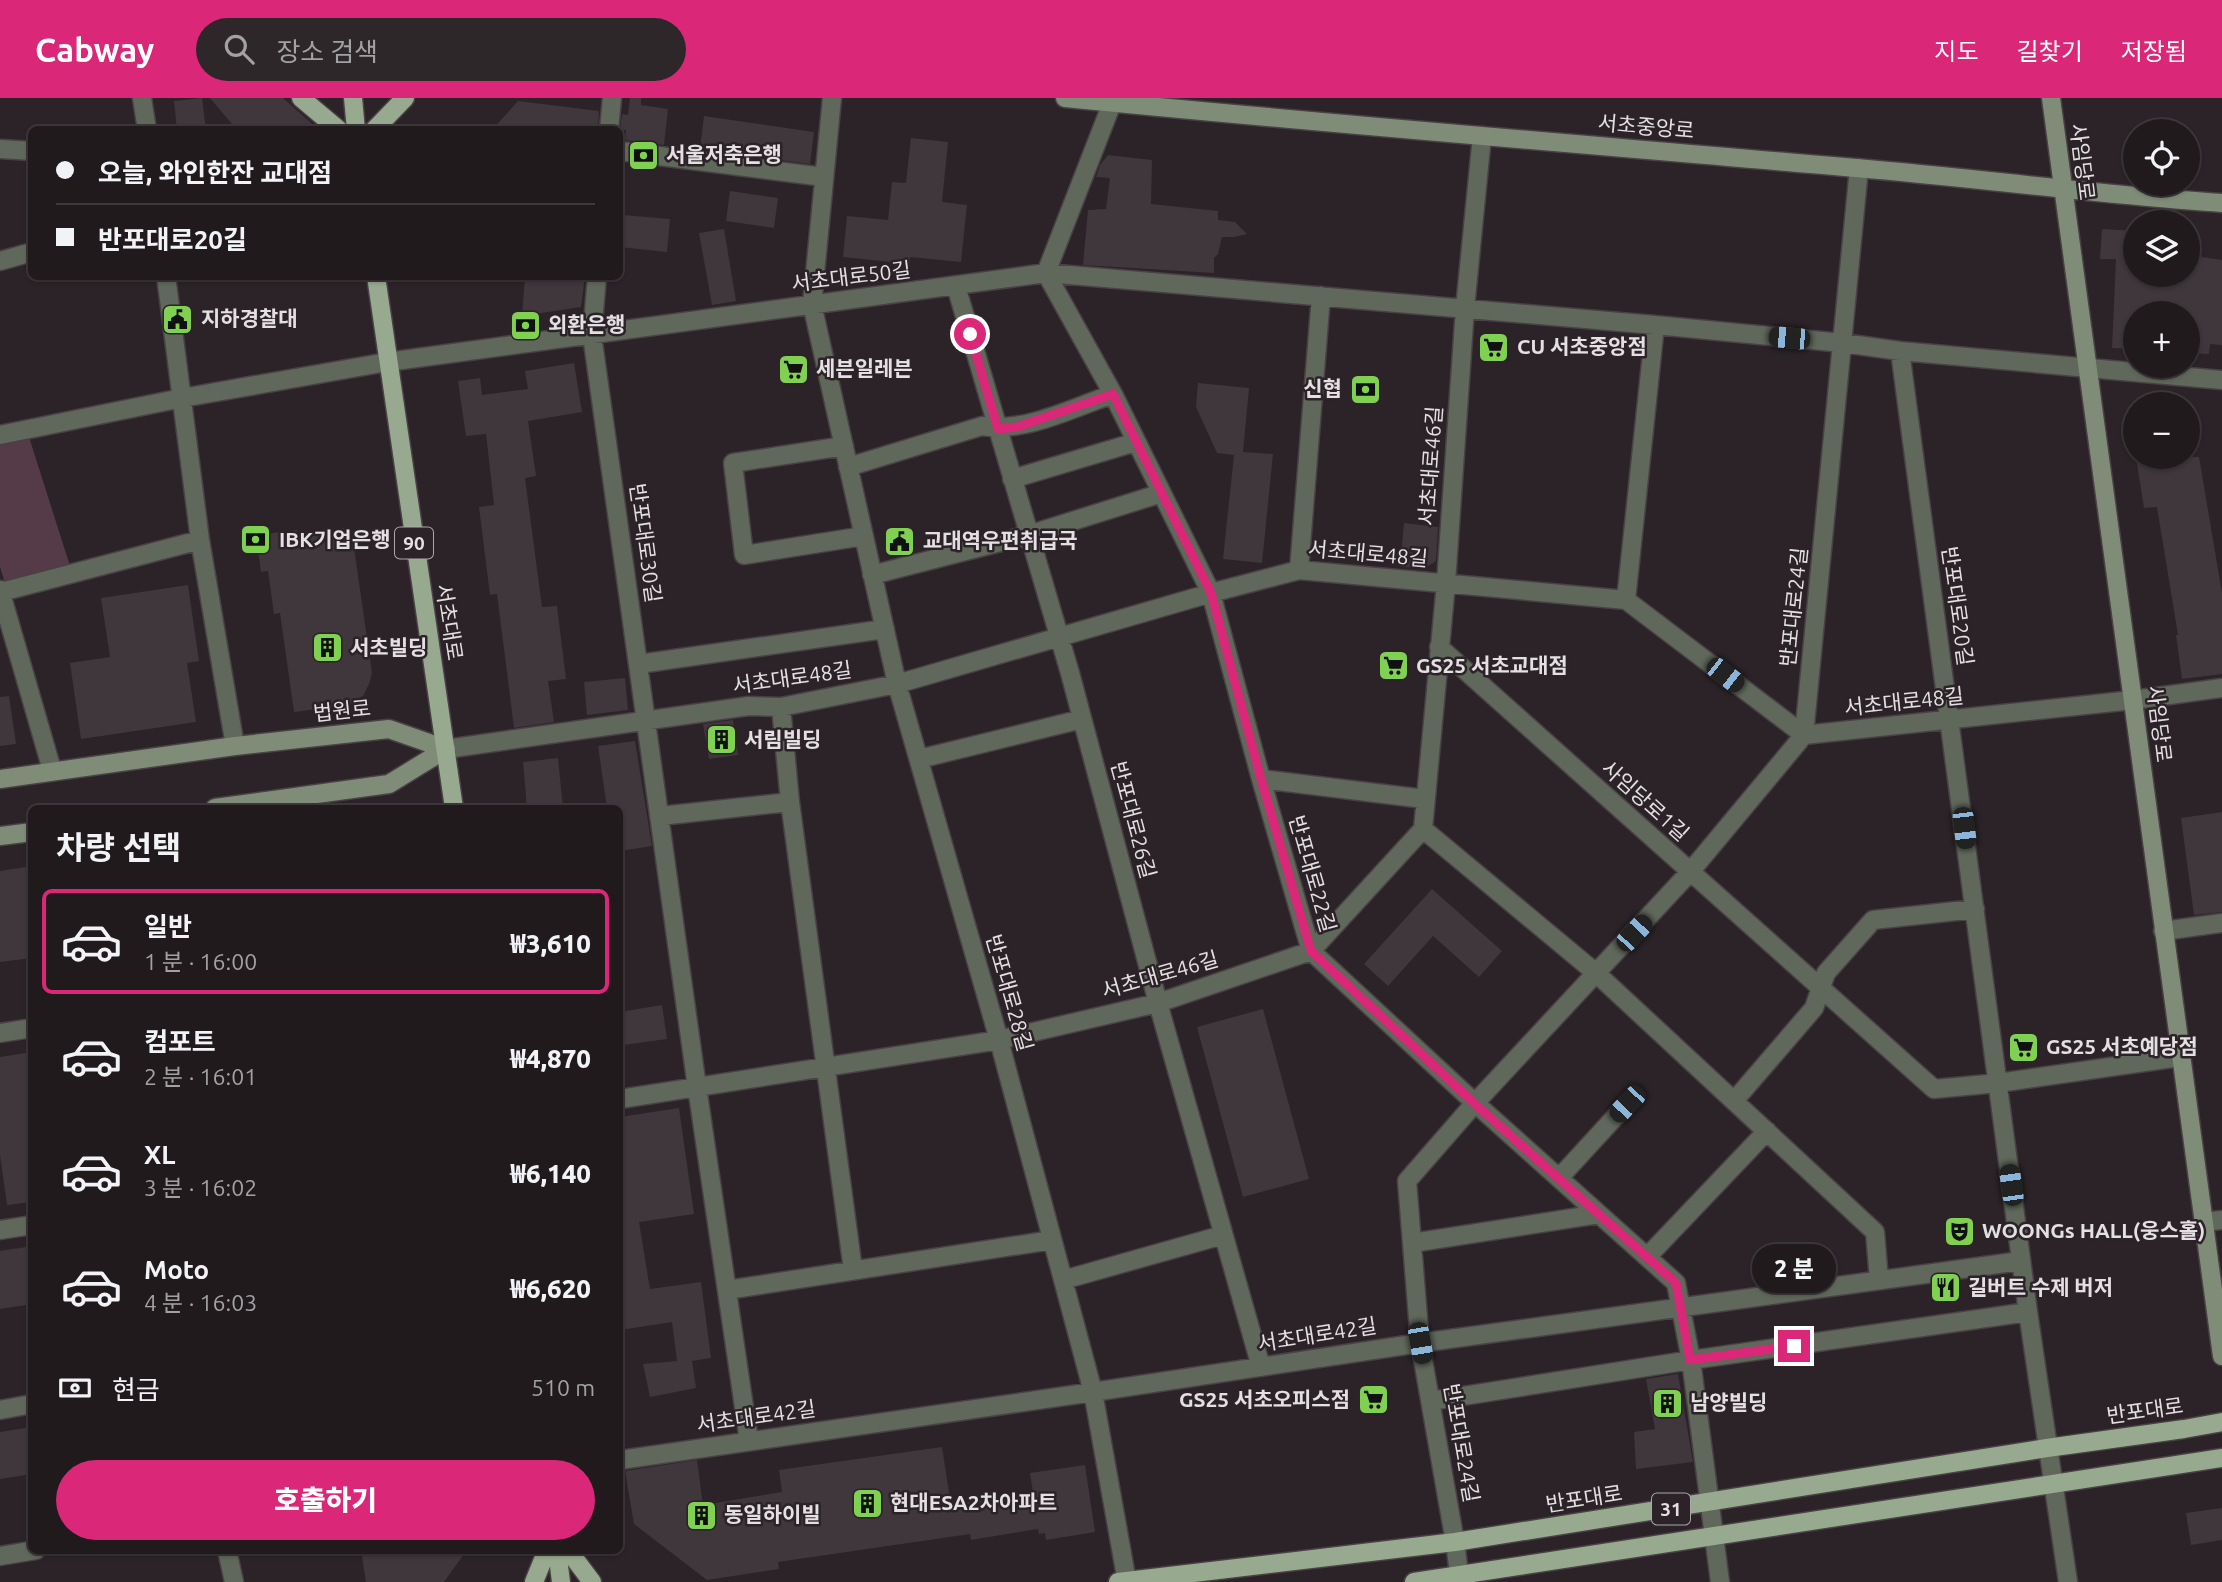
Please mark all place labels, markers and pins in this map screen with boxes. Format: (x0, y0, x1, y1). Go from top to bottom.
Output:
bank icon: 서울저축은행 (626, 138, 660, 172)
place label: 서울저축은행 (666, 142, 782, 166)
public building icon: 지하경찰대 (161, 302, 195, 336)
place label: 지하경찰대 (201, 306, 298, 330)
bank icon: 외환은행 (508, 308, 542, 342)
place label: 외환은행 (548, 312, 625, 336)
supermarket icon: CU 서초중앙점 (1477, 330, 1511, 364)
place label: CU 서초중앙점 (1517, 334, 1647, 358)
supermarket icon: 세븐일레븐 (776, 352, 810, 386)
place label: 세븐일레븐 (816, 356, 913, 380)
bank icon: 신협 (1348, 372, 1382, 406)
place label: 신협 (1303, 376, 1342, 400)
bank icon: IBK기업은행 (239, 523, 273, 557)
public building icon: 교대역우편취급국 (883, 524, 917, 558)
place label: IBK기업은행 (279, 527, 391, 551)
place label: 교대역우편취급국 (923, 528, 1078, 552)
building icon: 서초빌딩 (310, 631, 344, 665)
place label: 서초빌딩 (350, 635, 427, 659)
supermarket icon: GS25 서초교대점 (1376, 649, 1410, 683)
place label: GS25 서초교대점 (1416, 653, 1568, 677)
building icon: 서림빌딩 (704, 723, 738, 757)
place label: 서림빌딩 (744, 727, 821, 751)
supermarket icon: GS25 서초예당점 (2006, 1030, 2040, 1064)
place label: GS25 서초예당점 (2046, 1034, 2198, 1058)
theatre icon: WOONGs HALL(웅스홀) (1942, 1214, 1976, 1248)
place label: WOONGs HALL(웅스홀) (1982, 1218, 2205, 1242)
restaurant icon: 길버트 수제 버저 (1928, 1271, 1962, 1305)
place label: 길버트 수제 버저 (1968, 1275, 2113, 1299)
supermarket icon: GS25 서초오피스점 (1356, 1383, 1390, 1417)
building icon: 남양빌딩 (1650, 1386, 1684, 1420)
place label: GS25 서초오피스점 (1179, 1387, 1350, 1411)
place label: 남양빌딩 (1690, 1390, 1767, 1414)
building icon: 현대ESA2차아파트 (850, 1486, 884, 1520)
place label: 현대ESA2차아파트 (890, 1490, 1057, 1514)
building icon: 동일하이빌 (684, 1498, 718, 1532)
place label: 동일하이빌 (724, 1502, 821, 1526)

